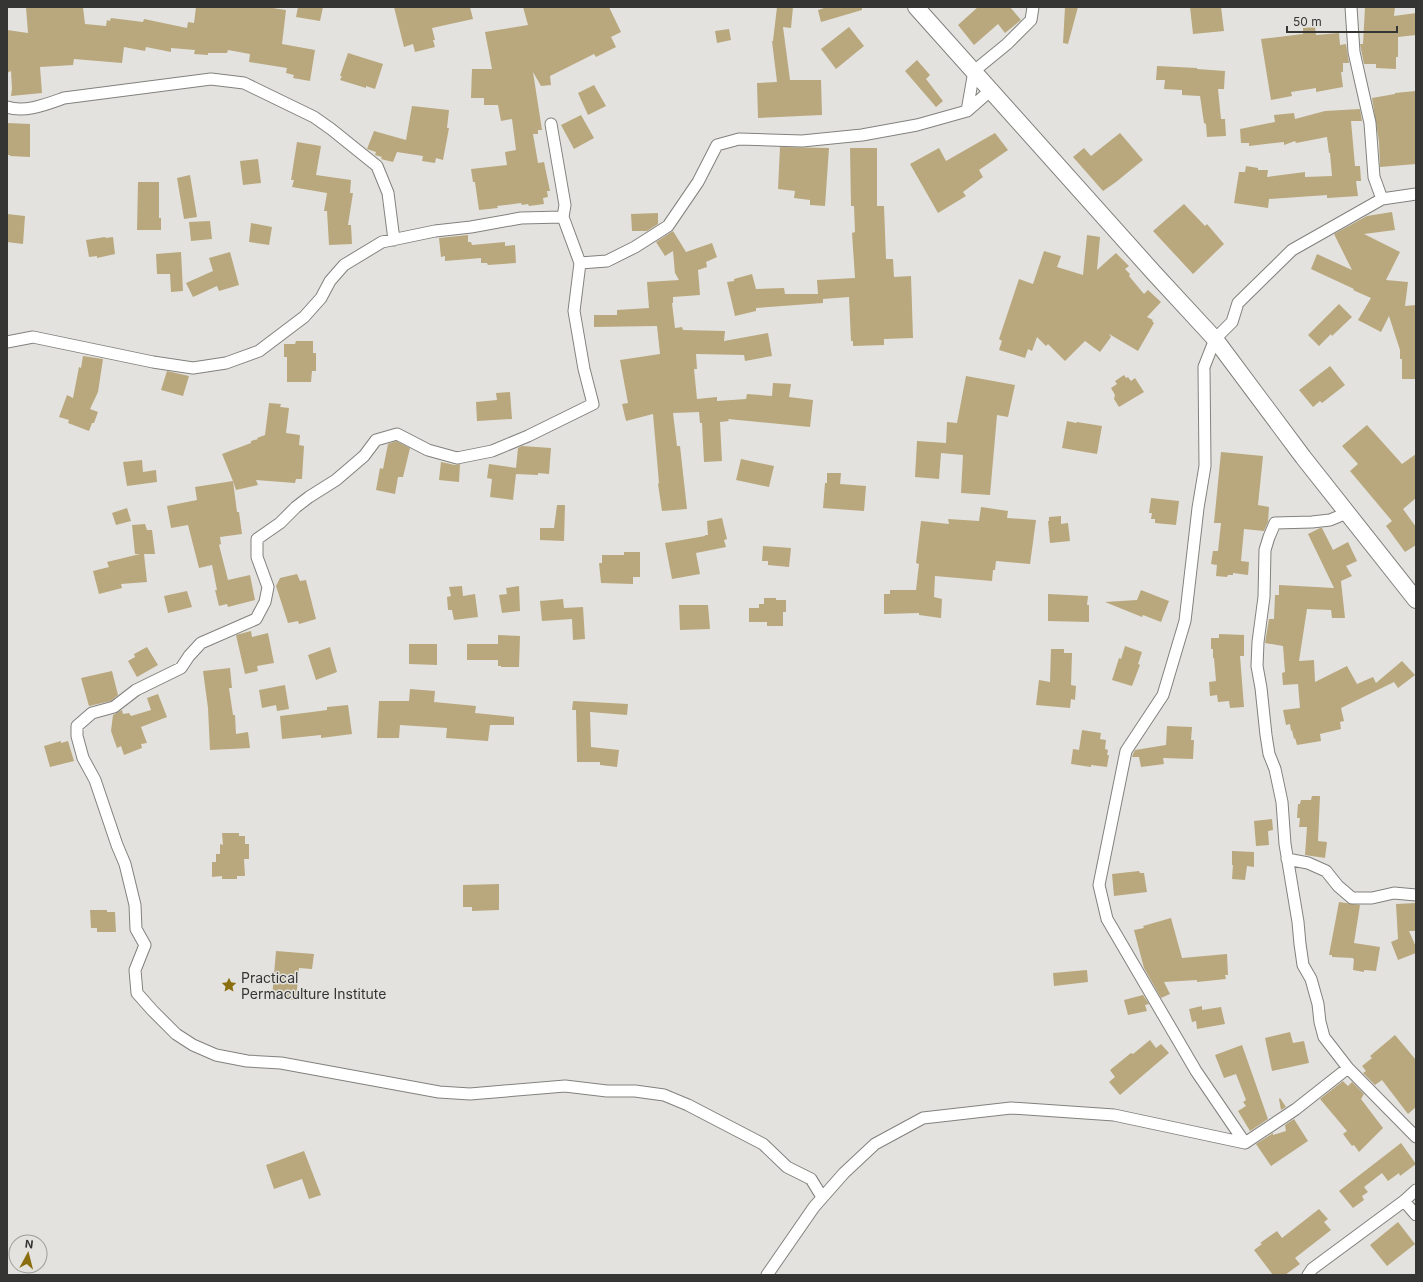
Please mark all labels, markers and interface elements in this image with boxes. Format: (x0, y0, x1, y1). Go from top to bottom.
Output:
scale bar (1287, 8, 1397, 34)
text: 50 m (1293, 14, 1322, 29)
place label: Practical Permaculture Institute (241, 969, 386, 1002)
place icon: Practical Permaculture Institute (220, 976, 238, 994)
north arrow (8, 1234, 48, 1274)
text: N (24, 1237, 34, 1252)

